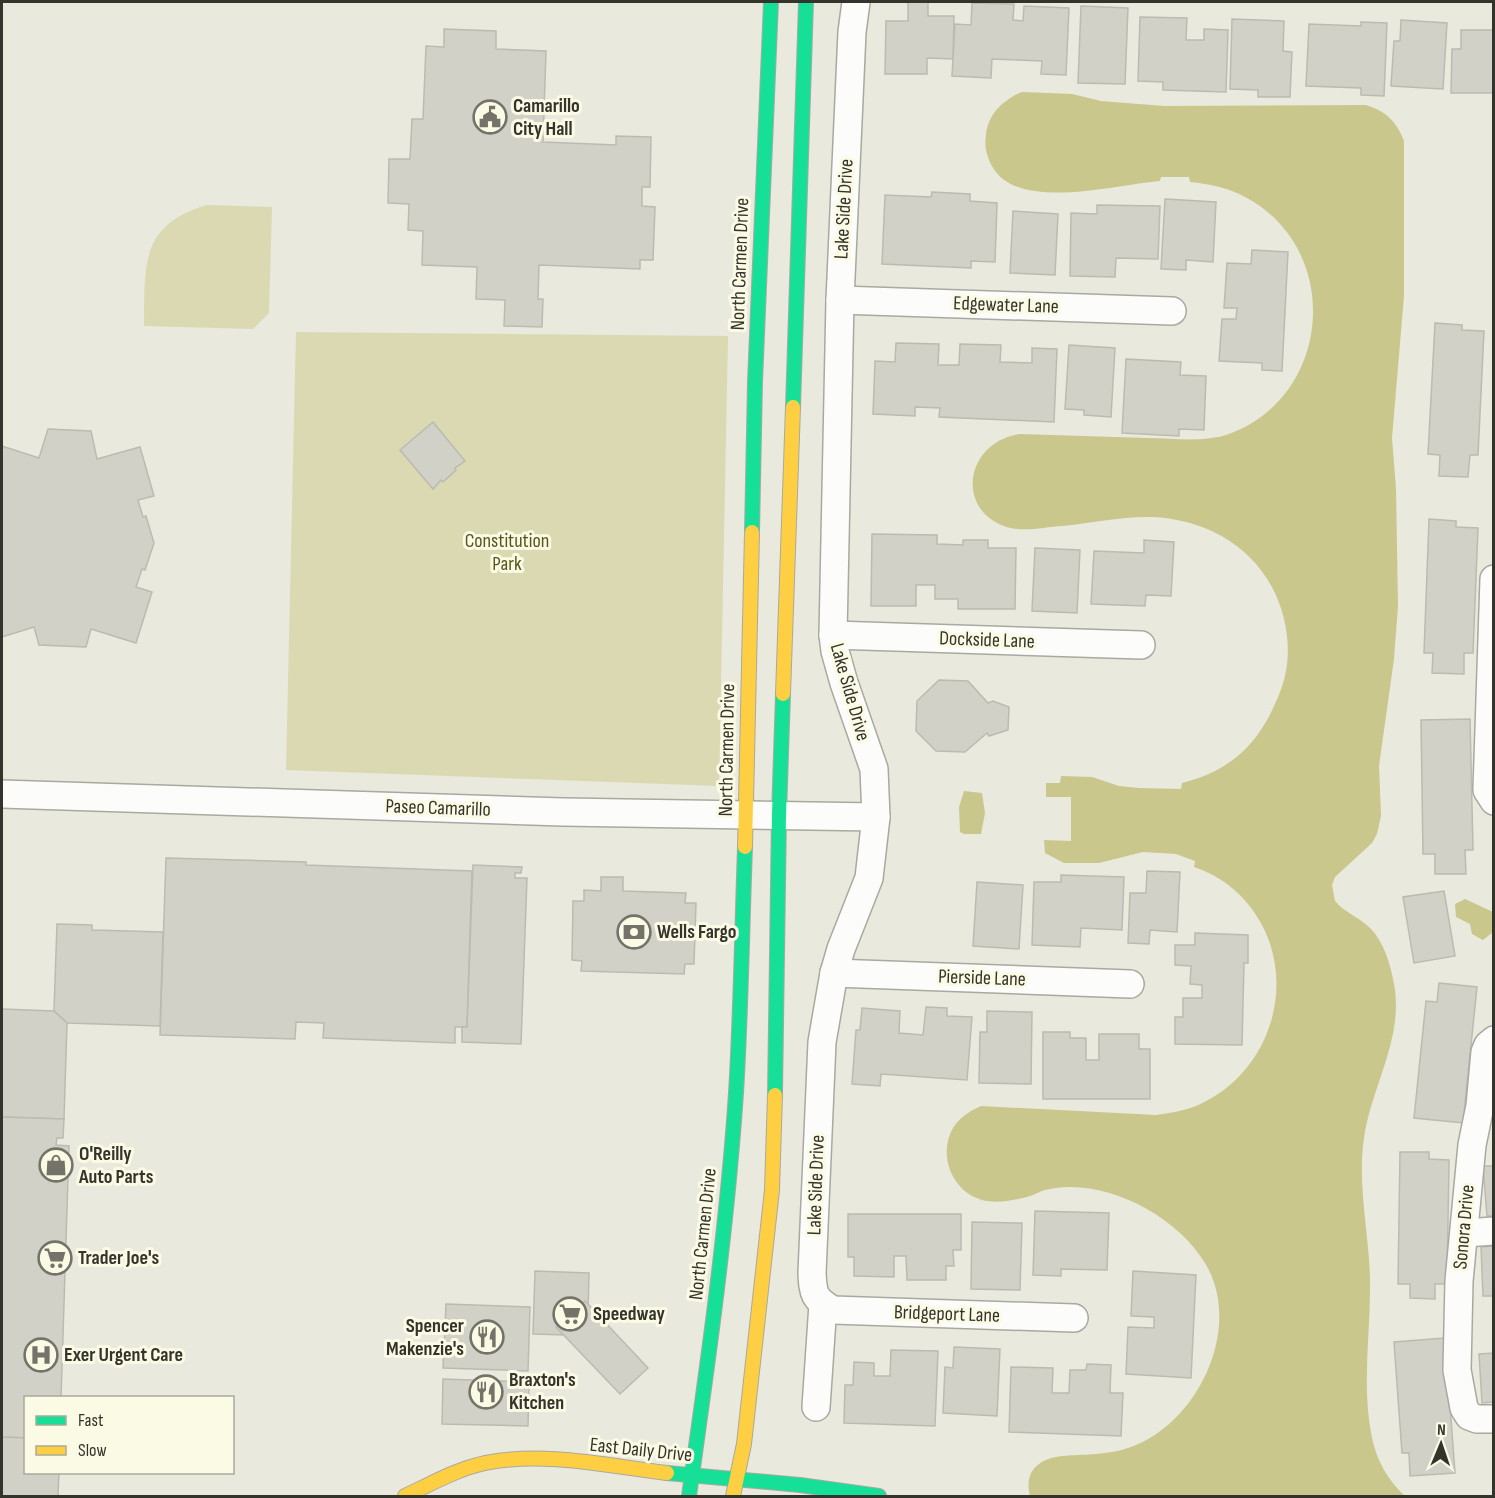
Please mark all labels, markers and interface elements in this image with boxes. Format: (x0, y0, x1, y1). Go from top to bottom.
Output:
place label: Camarillo City Hall (513, 94, 580, 141)
public building icon: Camarillo City Hall (472, 99, 508, 135)
street label: Lake Side Drive (829, 158, 859, 260)
street label: North Carmen Drive (726, 197, 754, 331)
street label: Edgewater Lane (953, 291, 1059, 319)
park label: Constitution Park (465, 529, 549, 576)
street label: Dockside Lane (939, 626, 1035, 654)
street label: Lake Side Drive (825, 640, 875, 744)
street label: North Carmen Drive (714, 683, 740, 817)
street label: Paseo Camarillo (385, 794, 491, 822)
bank icon: Wells Fargo (616, 914, 652, 950)
place label: Wells Fargo (657, 920, 737, 944)
street label: Pierside Lane (938, 964, 1026, 992)
street label: Lake Side Drive (802, 1134, 830, 1236)
place label: O'Reilly Auto Parts (78, 1142, 154, 1189)
shop icon: O'Reilly Auto Parts (38, 1147, 74, 1183)
street label: North Carmen Drive (684, 1167, 722, 1301)
street label: Sonora Drive (1448, 1184, 1480, 1270)
supermarket icon: Trader Joe's (37, 1240, 73, 1276)
place label: Trader Joe's (78, 1246, 160, 1270)
supermarket icon: Speedway (552, 1296, 588, 1332)
street label: Bridgeport Lane (894, 1300, 1000, 1328)
place label: Speedway (593, 1302, 665, 1326)
place label: Spencer Makenzie's (386, 1314, 464, 1361)
restaurant icon: Spencer Makenzie's (469, 1319, 505, 1355)
hospital icon: Exer Urgent Care (23, 1337, 59, 1373)
place label: Exer Urgent Care (64, 1343, 183, 1367)
place label: Braxton's Kitchen (509, 1368, 576, 1415)
restaurant icon: Braxton's Kitchen (468, 1374, 504, 1410)
legend (24, 1396, 234, 1474)
text: Fast (78, 1410, 104, 1431)
north arrow (1411, 1414, 1471, 1474)
text: N (1437, 1421, 1446, 1440)
street label: East Daily Drive (589, 1433, 693, 1467)
text: Slow (78, 1440, 107, 1461)

